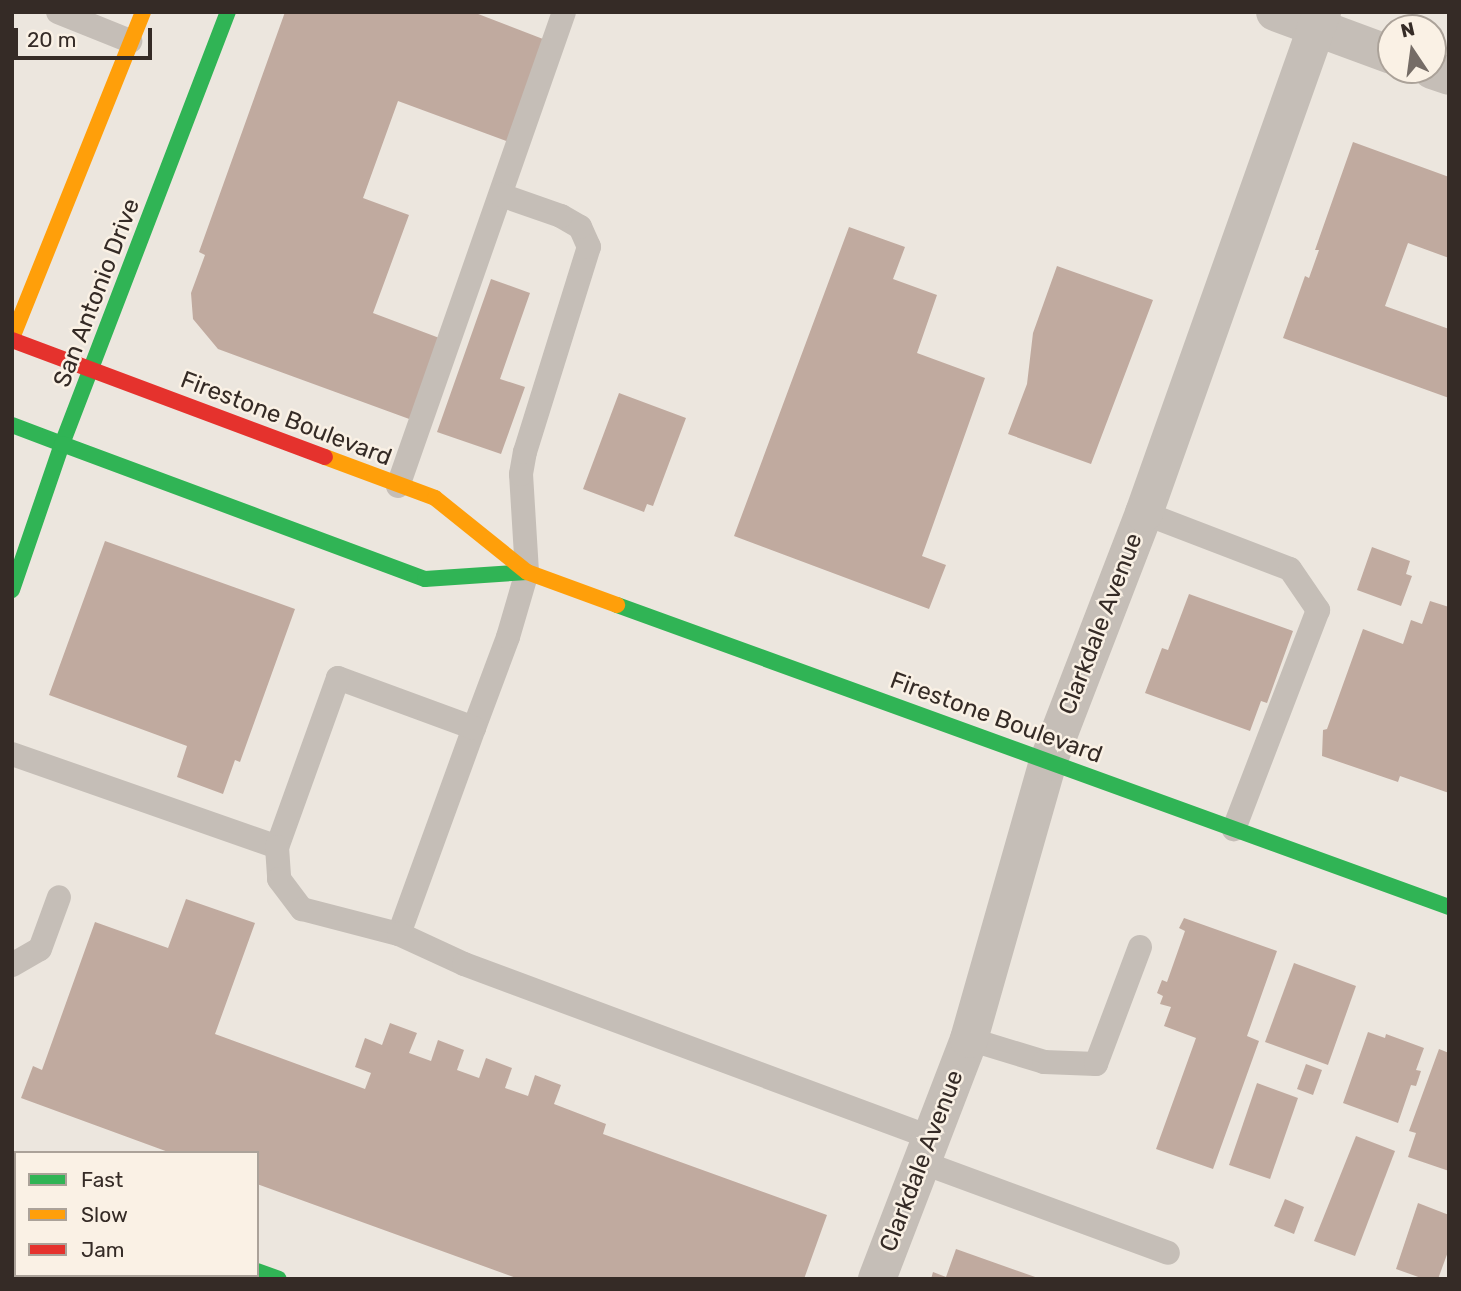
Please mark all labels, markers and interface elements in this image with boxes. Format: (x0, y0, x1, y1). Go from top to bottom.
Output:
scale bar (18, 14, 156, 58)
north arrow (1377, 14, 1447, 84)
text: N (1398, 17, 1417, 43)
text: 20 m (27, 27, 76, 52)
street label: San Antonio Drive (48, 194, 146, 392)
street label: Firestone Boulevard (176, 365, 396, 473)
street label: Clarkdale Avenue (1053, 529, 1149, 719)
street label: Firestone Boulevard (886, 666, 1106, 770)
street label: Clarkdale Avenue (874, 1066, 970, 1256)
legend (14, 1151, 259, 1277)
text: Fast (81, 1167, 123, 1192)
text: Slow (81, 1202, 128, 1227)
text: Jam (81, 1237, 125, 1262)

